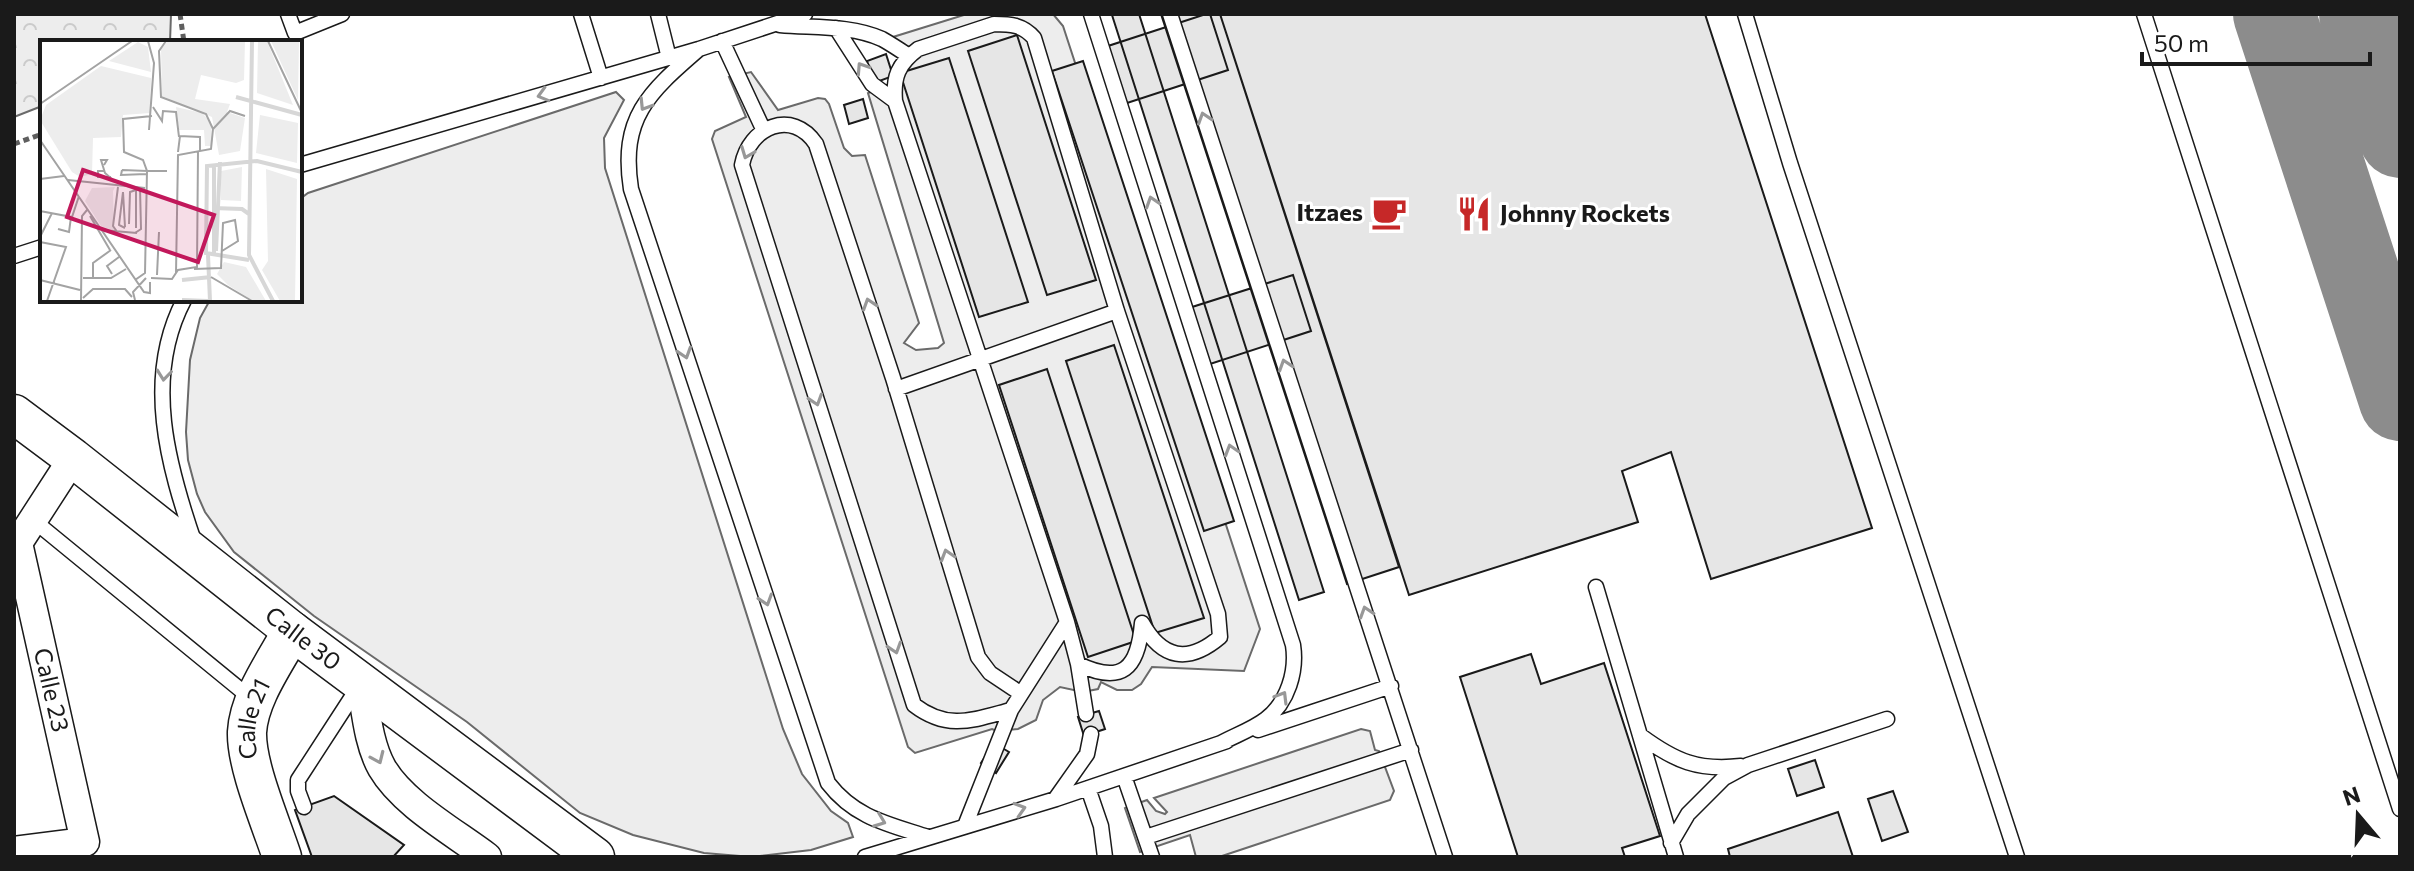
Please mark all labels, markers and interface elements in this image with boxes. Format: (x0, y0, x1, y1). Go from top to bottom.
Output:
scale bar (2142, 16, 2370, 66)
text: 50 m (2154, 28, 2209, 57)
inset map (40, 40, 302, 302)
one-way arrow (856, 62, 871, 77)
one-way arrow (537, 86, 551, 102)
one-way arrow (640, 97, 655, 111)
one-way arrow (1197, 111, 1213, 125)
one-way arrow (740, 146, 757, 160)
cafe icon: Itzaes (1370, 194, 1408, 232)
restaurant icon: Johnny Rockets (1455, 195, 1493, 233)
one-way arrow (1145, 196, 1161, 209)
place label: Itzaes (1296, 197, 1363, 226)
place label: Johnny Rockets (1500, 198, 1670, 227)
one-way arrow (862, 298, 878, 312)
one-way arrow (675, 345, 691, 359)
one-way arrow (1278, 358, 1294, 372)
one-way arrow (156, 369, 173, 382)
one-way arrow (807, 393, 823, 407)
one-way arrow (1224, 443, 1240, 457)
one-way arrow (940, 549, 956, 563)
one-way arrow (756, 592, 772, 606)
street label: Calle 30 (260, 599, 347, 676)
one-way arrow (1360, 605, 1376, 619)
one-way arrow (886, 641, 902, 655)
street label: Calle 23 (29, 645, 76, 735)
street label: Calle 21 (231, 673, 275, 762)
one-way arrow (1272, 691, 1288, 706)
one-way arrow (369, 750, 385, 765)
north arrow (2318, 775, 2398, 855)
text: N (2339, 780, 2364, 811)
one-way arrow (1012, 802, 1026, 818)
one-way arrow (872, 811, 886, 828)

